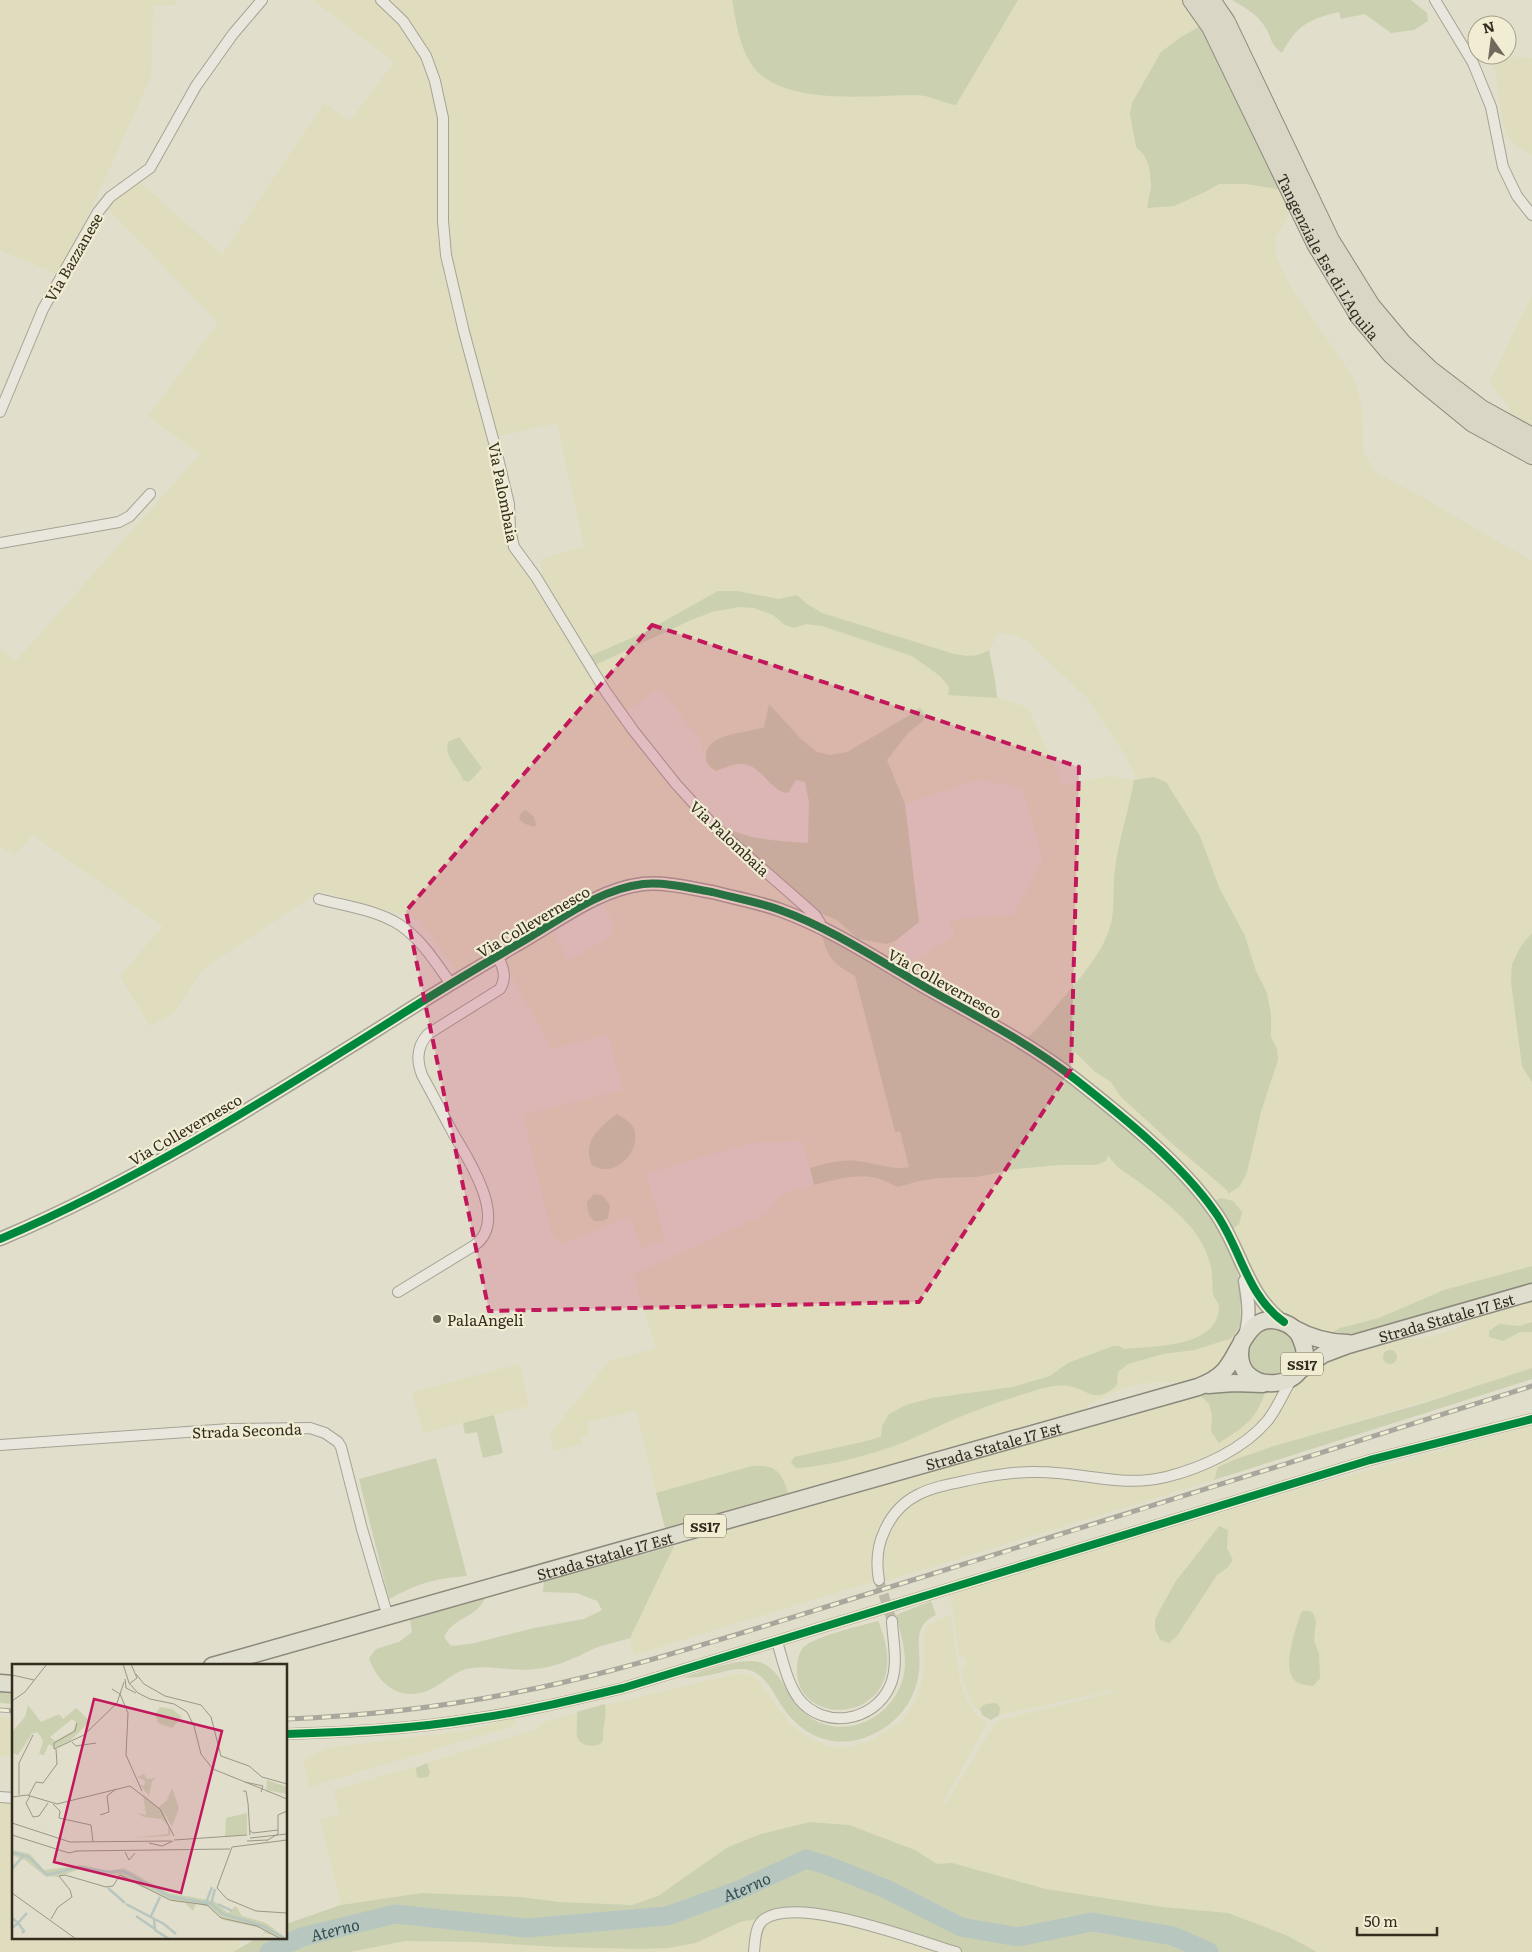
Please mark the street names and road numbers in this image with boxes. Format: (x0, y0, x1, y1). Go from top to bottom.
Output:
street label: Tangenziale Est di L'Aquila (1272, 169, 1386, 345)
street label: Via Bazzanese (38, 208, 108, 306)
street label: Via Palombaia (483, 440, 525, 545)
street label: Via Palombaia (685, 795, 776, 882)
street label: Via Collevernesco (472, 879, 594, 963)
street label: Via Collevernesco (884, 942, 1006, 1024)
street label: Via Collevernesco (124, 1087, 246, 1171)
street label: Strada Statale 17 Est (1375, 1286, 1517, 1347)
road number: SS17 (1281, 1352, 1323, 1376)
street label: Strada Statale 17 Est (923, 1415, 1064, 1475)
street label: Strada Seconda (192, 1417, 303, 1443)
road number: SS17 (684, 1514, 726, 1538)
street label: Strada Statale 17 Est (534, 1525, 675, 1585)

